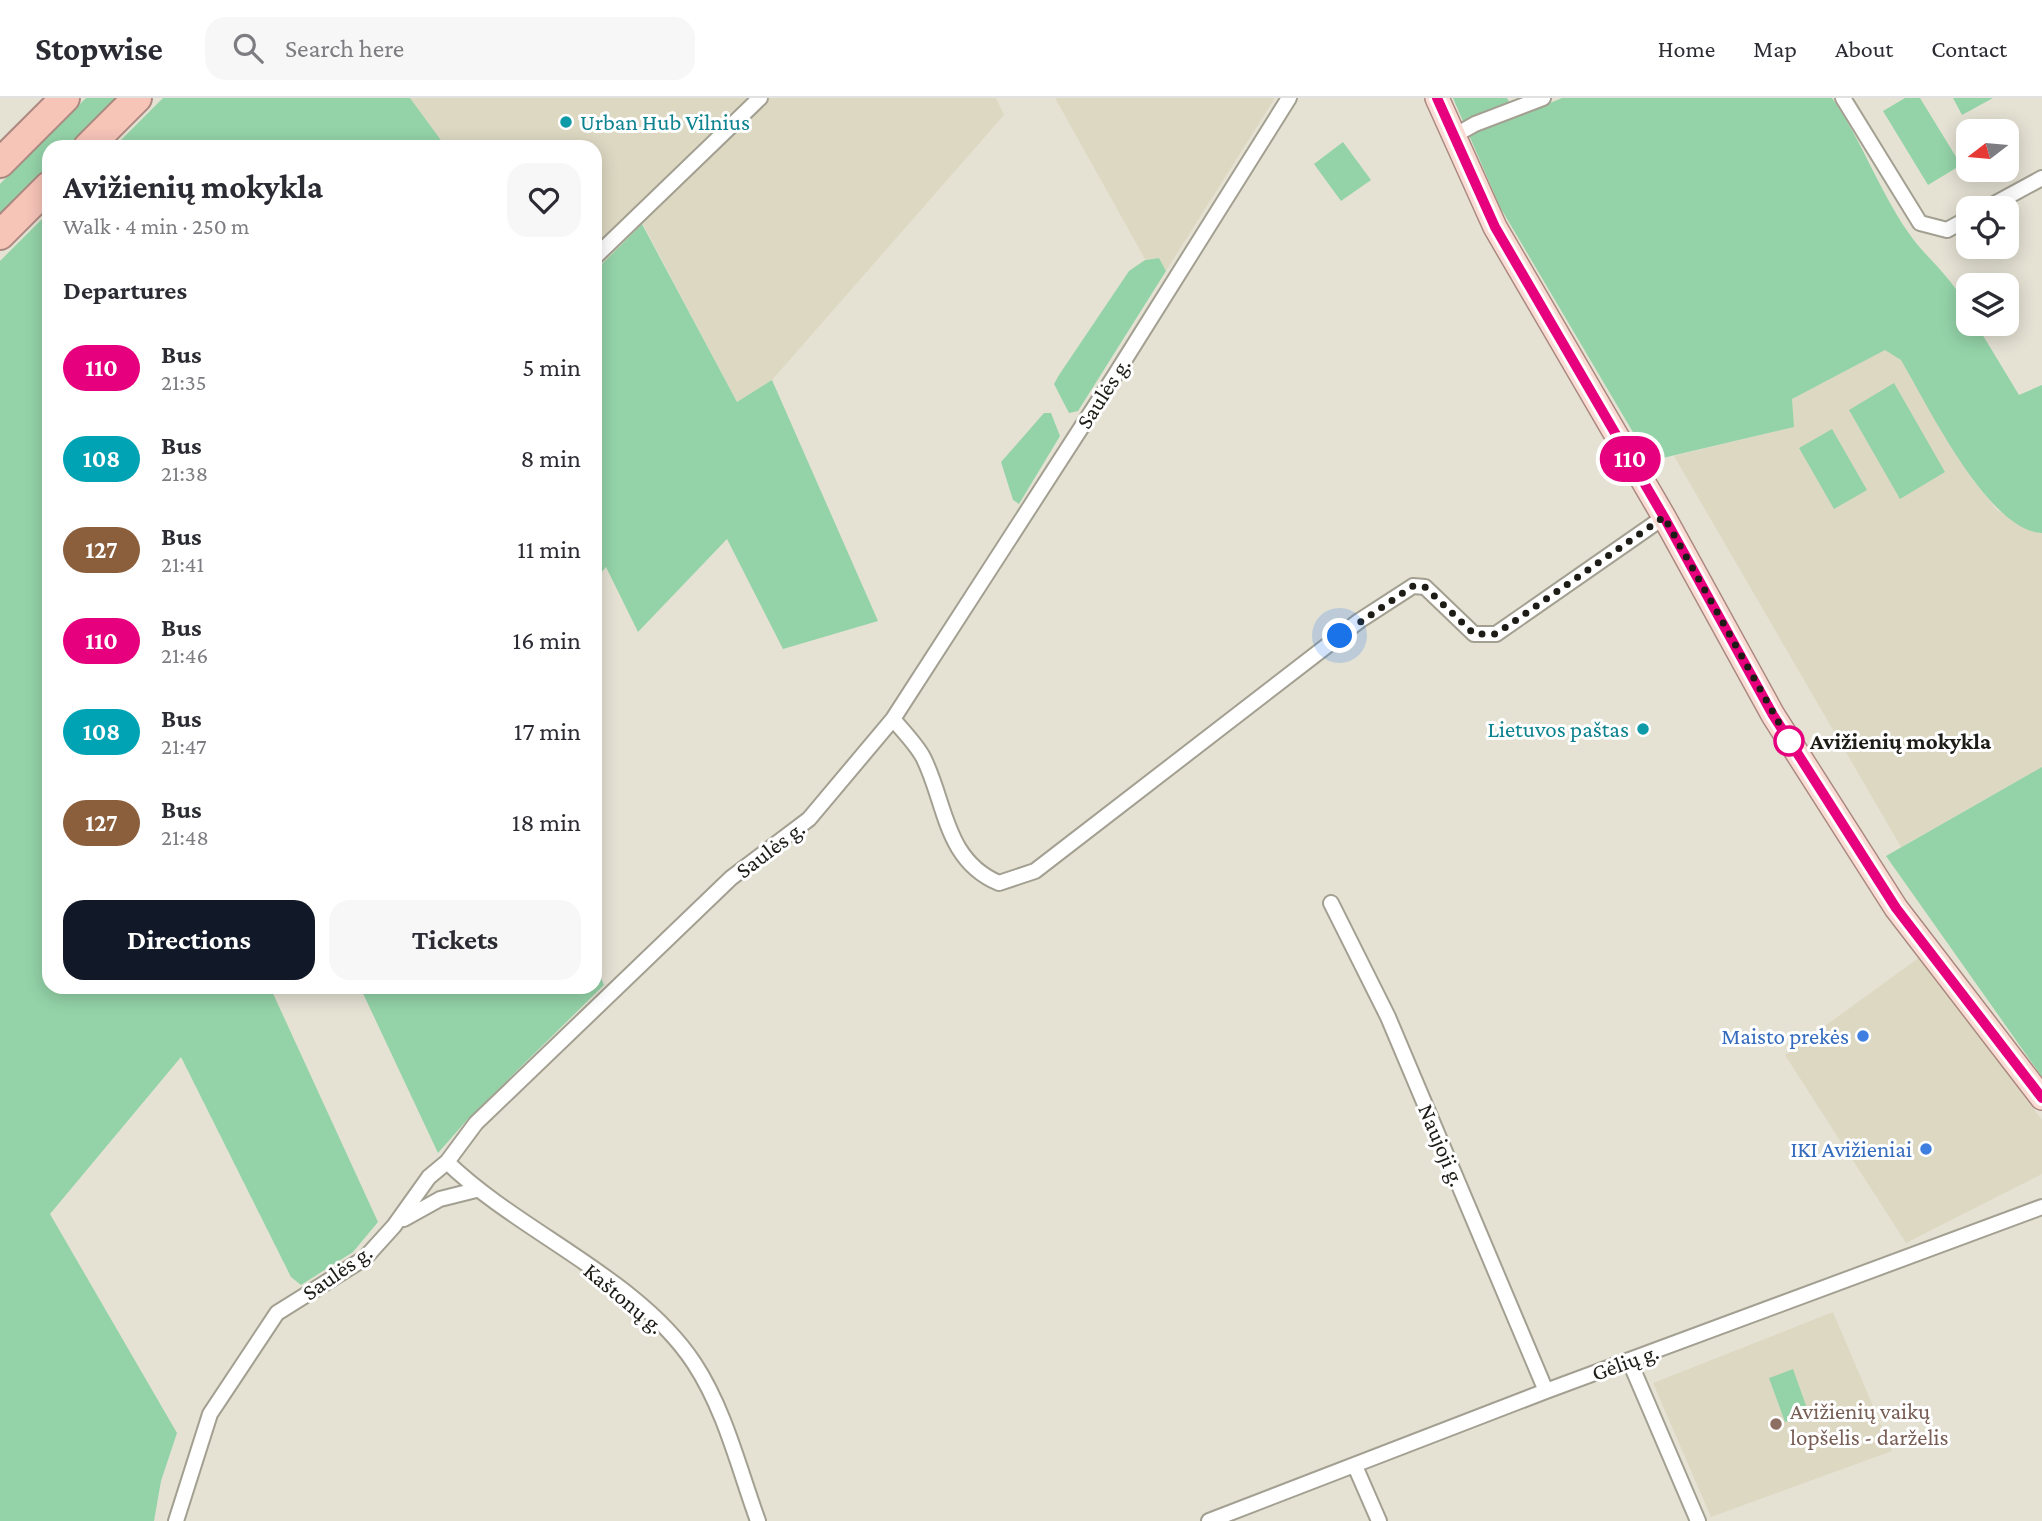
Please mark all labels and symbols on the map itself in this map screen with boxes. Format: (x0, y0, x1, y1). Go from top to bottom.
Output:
place label: Urban Hub Vilnius (580, 109, 750, 135)
marker: Urban Hub Vilnius (558, 114, 574, 130)
north arrow (1956, 119, 2020, 182)
street label: Saulės g. (1071, 353, 1135, 433)
line badge: 110 (1590, 436, 1670, 482)
your location (1322, 618, 1357, 653)
place label: Lietuvos paštas (1488, 716, 1629, 742)
marker: Lietuvos paštas (1635, 721, 1651, 737)
marker: Avižienių mokykla (1774, 726, 1804, 756)
place label: Avižienių mokykla (1809, 728, 1992, 754)
street label: Saulės g. (731, 815, 809, 883)
place label: Maisto prekės (1721, 1023, 1849, 1049)
marker: Maisto prekės (1855, 1028, 1871, 1044)
street label: Naujoji g. (1413, 1100, 1471, 1190)
place label: IKI Avižieniai (1790, 1136, 1912, 1162)
marker: IKI Avižieniai (1918, 1141, 1934, 1157)
street label: Saulės g. (297, 1239, 377, 1305)
street label: Kaštonų g. (579, 1257, 669, 1339)
street label: Gėlių g. (1588, 1338, 1662, 1386)
place label: Avižienių vaikų lopšelis - darželis (1790, 1398, 1949, 1450)
marker: Avižienių vaikų lopšelis - darželis (1768, 1416, 1784, 1432)

